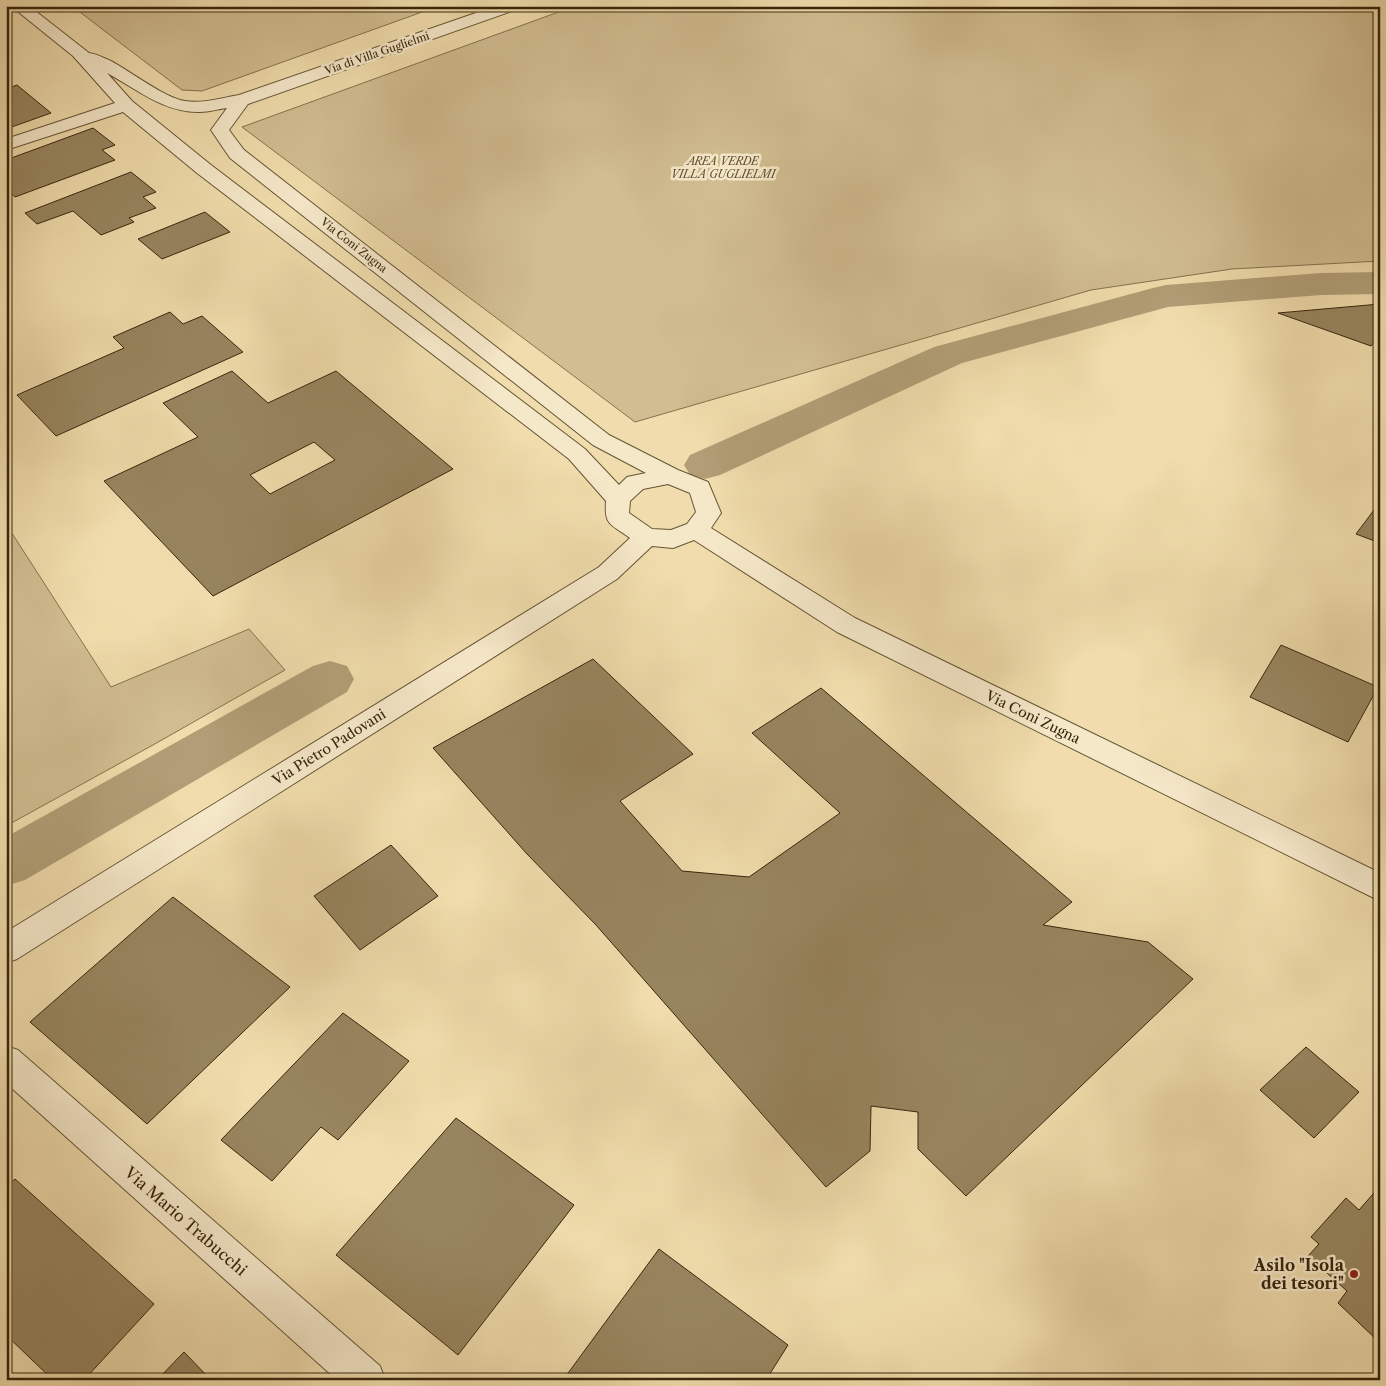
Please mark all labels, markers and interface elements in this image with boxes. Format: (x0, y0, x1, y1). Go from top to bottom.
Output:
street label: Via di Villa Guglielmi (322, 28, 432, 78)
park label: AREA VERDE VILLA GUGLIELMI (671, 154, 777, 181)
street label: Via Coni Zugna (317, 214, 390, 276)
street label: Via Coni Zugna (982, 686, 1084, 748)
street label: Via Pietro Padovani (268, 705, 389, 790)
street label: Via Mario Trabucchi (120, 1162, 252, 1280)
place label: Asilo "Isola dei tesori" (1253, 1255, 1345, 1293)
marker: Asilo "Isola dei tesori" (1348, 1268, 1360, 1280)

